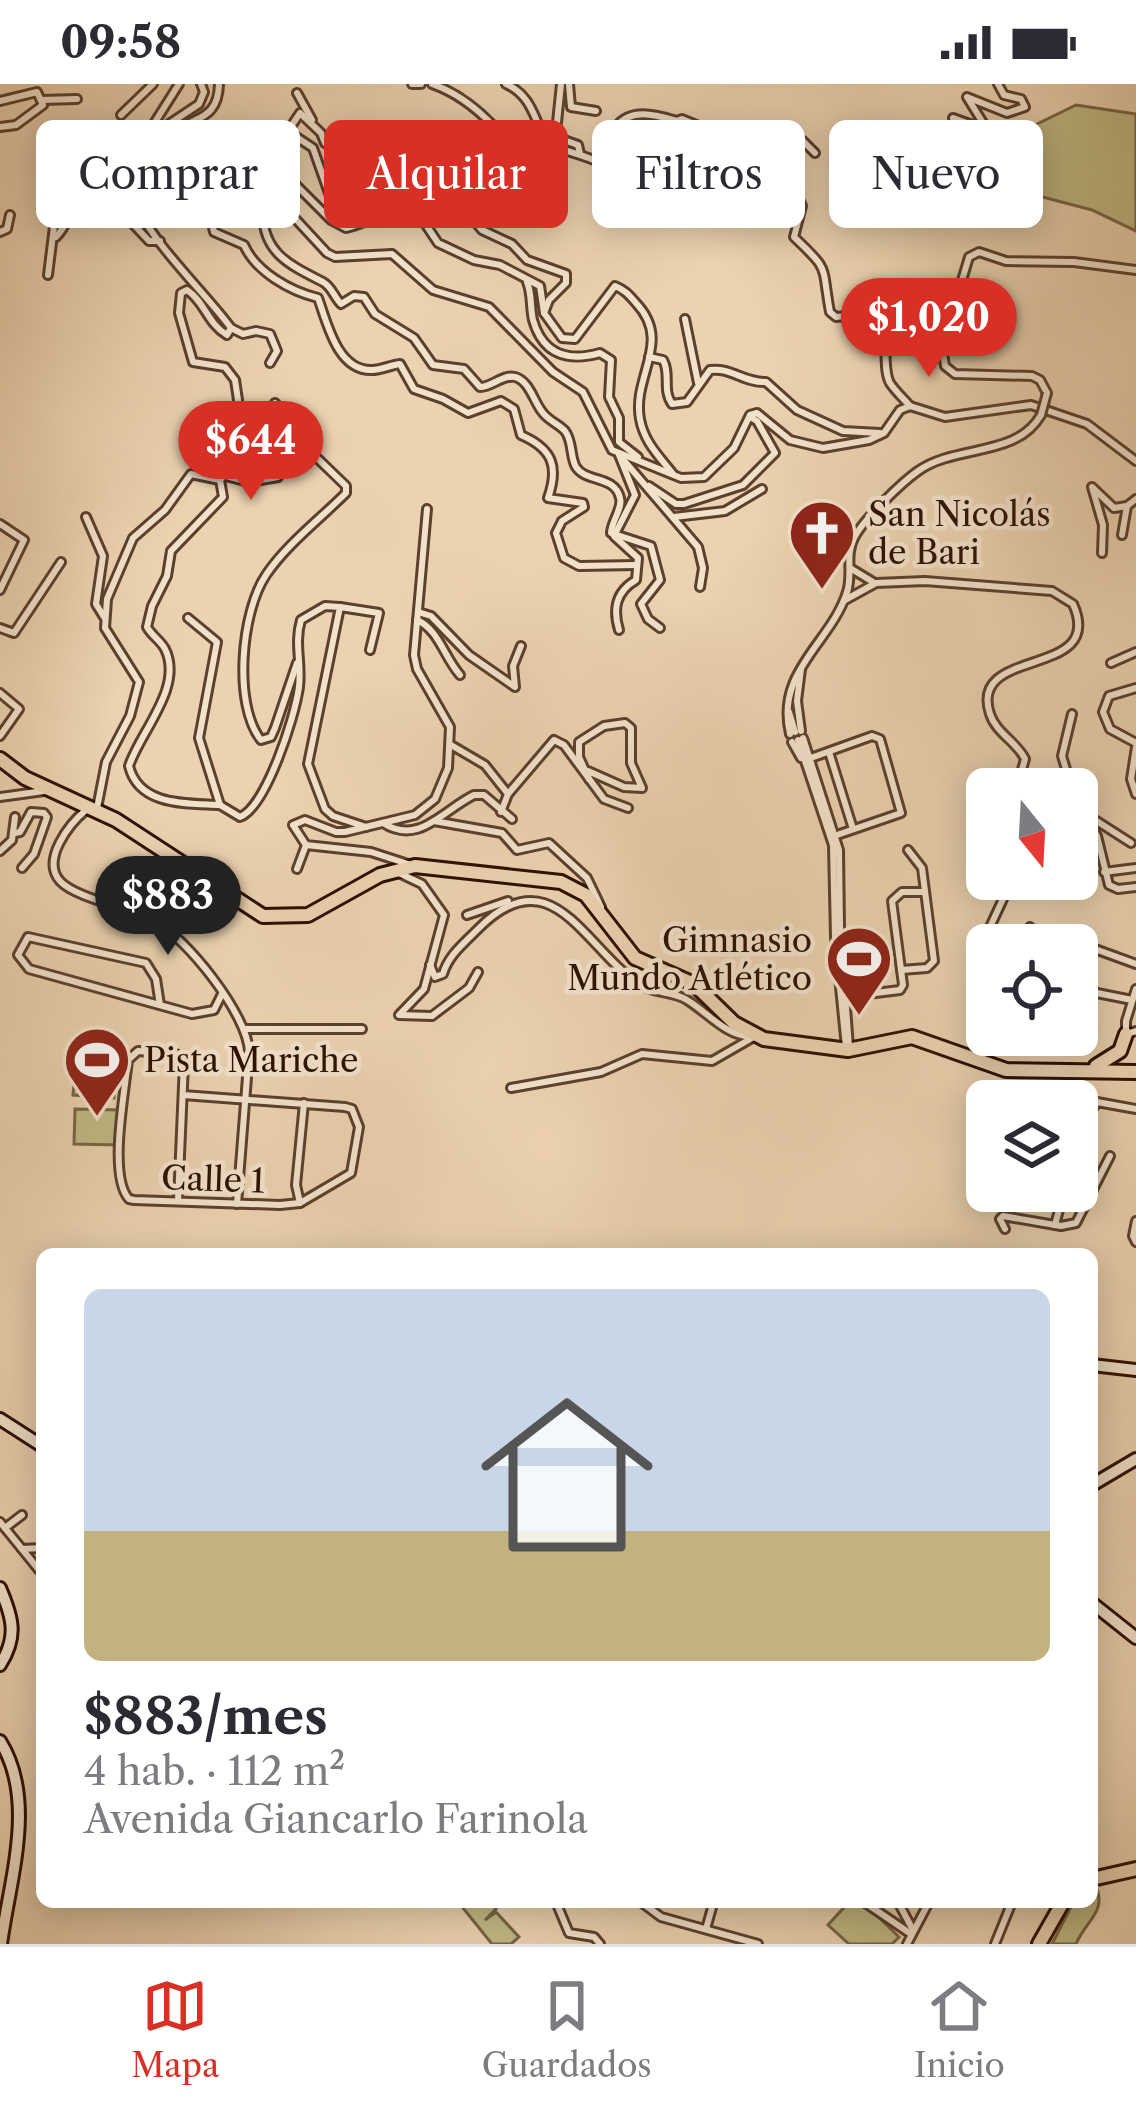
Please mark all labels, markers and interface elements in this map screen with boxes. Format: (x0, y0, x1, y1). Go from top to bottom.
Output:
text: 09:58 (60, 14, 181, 70)
chip: Comprar (36, 120, 300, 228)
chip: Alquilar (324, 120, 568, 228)
chip: Filtros (592, 120, 805, 228)
chip: Nuevo (829, 120, 1043, 228)
pin: $1,020 (831, 278, 1027, 380)
text: $1,020 (868, 293, 990, 341)
pin: $644 (180, 401, 322, 503)
text: $644 (205, 416, 297, 464)
place label: San Nicolás de Bari (868, 494, 1051, 573)
church icon: San Nicolás de Bari (787, 498, 857, 592)
north arrow (966, 768, 1098, 900)
map controls (966, 768, 1098, 1212)
pin: $883 (97, 856, 239, 958)
text: $883 (122, 871, 214, 919)
place label: Gimnasio Mundo Atlético (567, 920, 812, 999)
sports icon: Gimnasio Mundo Atlético (824, 924, 894, 1018)
button: locate (966, 924, 1098, 1056)
sports icon: Pista Mariche (62, 1025, 132, 1119)
place label: Pista Mariche (144, 1040, 358, 1081)
button: layers (966, 1080, 1098, 1212)
street label: Calle 1 (160, 1157, 266, 1202)
icon: home (459, 1367, 675, 1583)
text: $883/mes (84, 1685, 328, 1747)
text: 4 hab. · 112 m² (84, 1747, 345, 1795)
text: Avenida Giancarlo Farinola (84, 1795, 588, 1843)
tab: Mapa (131, 1973, 219, 2086)
tab: Guardados (482, 1973, 652, 2086)
tab: Inicio (914, 1973, 1005, 2086)

